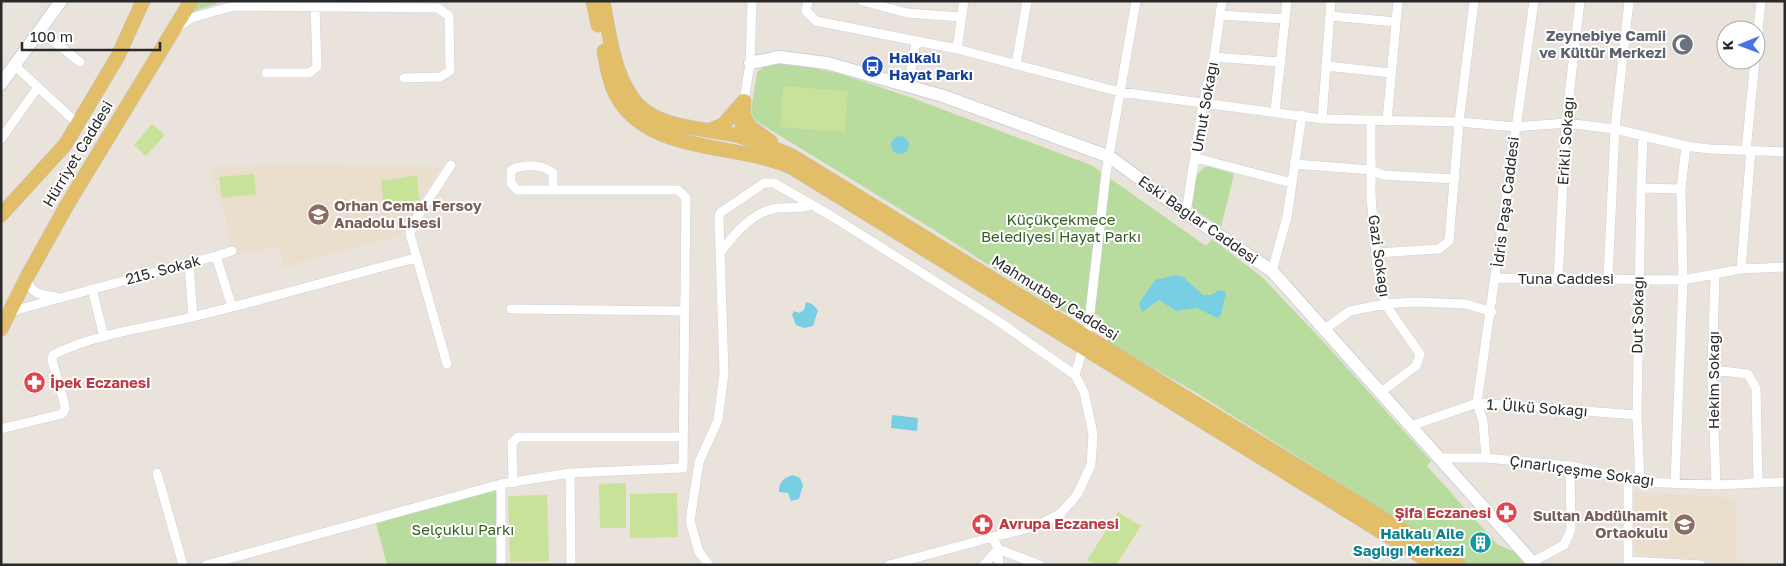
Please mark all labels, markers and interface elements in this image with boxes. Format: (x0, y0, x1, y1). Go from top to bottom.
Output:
scale bar (22, 20, 160, 52)
north arrow (1716, 20, 1766, 70)
place label: Zeynebiye Camii ve Kültür Merkezi (1539, 26, 1666, 61)
text: 100 m (30, 27, 73, 45)
mosque icon: Zeynebiye Camii ve Kültür Merkezi (1670, 33, 1694, 57)
text: K (1719, 40, 1736, 50)
place label: Halkalı Hayat Parkı (889, 48, 973, 83)
bus stop icon: Halkalı Hayat Parkı (861, 55, 885, 79)
street label: Umut Sokağı (1187, 60, 1221, 154)
street label: Erikli Sokağı (1553, 96, 1577, 186)
street label: Hürriyet Caddesi (38, 97, 116, 210)
street label: İdris Paşa Caddesi (1488, 135, 1522, 268)
street label: Eski Bağlar Caddesi (1135, 171, 1262, 267)
place label: Orhan Cemal Fersoy Anadolu Lisesi (334, 196, 482, 231)
school or university icon: Orhan Cemal Fersoy Anadolu Lisesi (306, 203, 330, 227)
park label: Küçükçekmece Belediyesi Hayat Parkı (981, 210, 1141, 245)
street label: Gazi Sokağı (1365, 213, 1395, 298)
street label: 215. Sokak (123, 250, 203, 288)
street label: Mahmutbey Caddesi (989, 251, 1122, 344)
street label: Tuna Caddesi (1518, 269, 1614, 287)
street label: Dut Sokağı (1627, 276, 1647, 354)
street label: Hekim Sokağı (1704, 331, 1722, 429)
pharmacy icon: İpek Eczanesi (22, 371, 46, 395)
place label: İpek Eczanesi (50, 373, 150, 391)
street label: 1. Ülkü Sokağı (1486, 394, 1588, 420)
street label: Çınarlıçeşme Sokağı (1509, 451, 1656, 489)
pharmacy icon: Şifa Eczanesi (1495, 501, 1519, 525)
place label: Şifa Eczanesi (1395, 503, 1491, 521)
place label: Sultan Abdülhamit Ortaokulu (1533, 506, 1668, 541)
pharmacy icon: Avrupa Eczanesi (971, 512, 995, 536)
school or university icon: Sultan Abdülhamit Ortaokulu (1672, 513, 1696, 537)
place label: Avrupa Eczanesi (999, 514, 1119, 532)
park label: Selçuklu Parkı (412, 520, 514, 538)
place label: Halkalı Aile Sağlığı Merkezi (1353, 524, 1464, 559)
building icon: Halkalı Aile Sağlığı Merkezi (1468, 531, 1492, 555)

